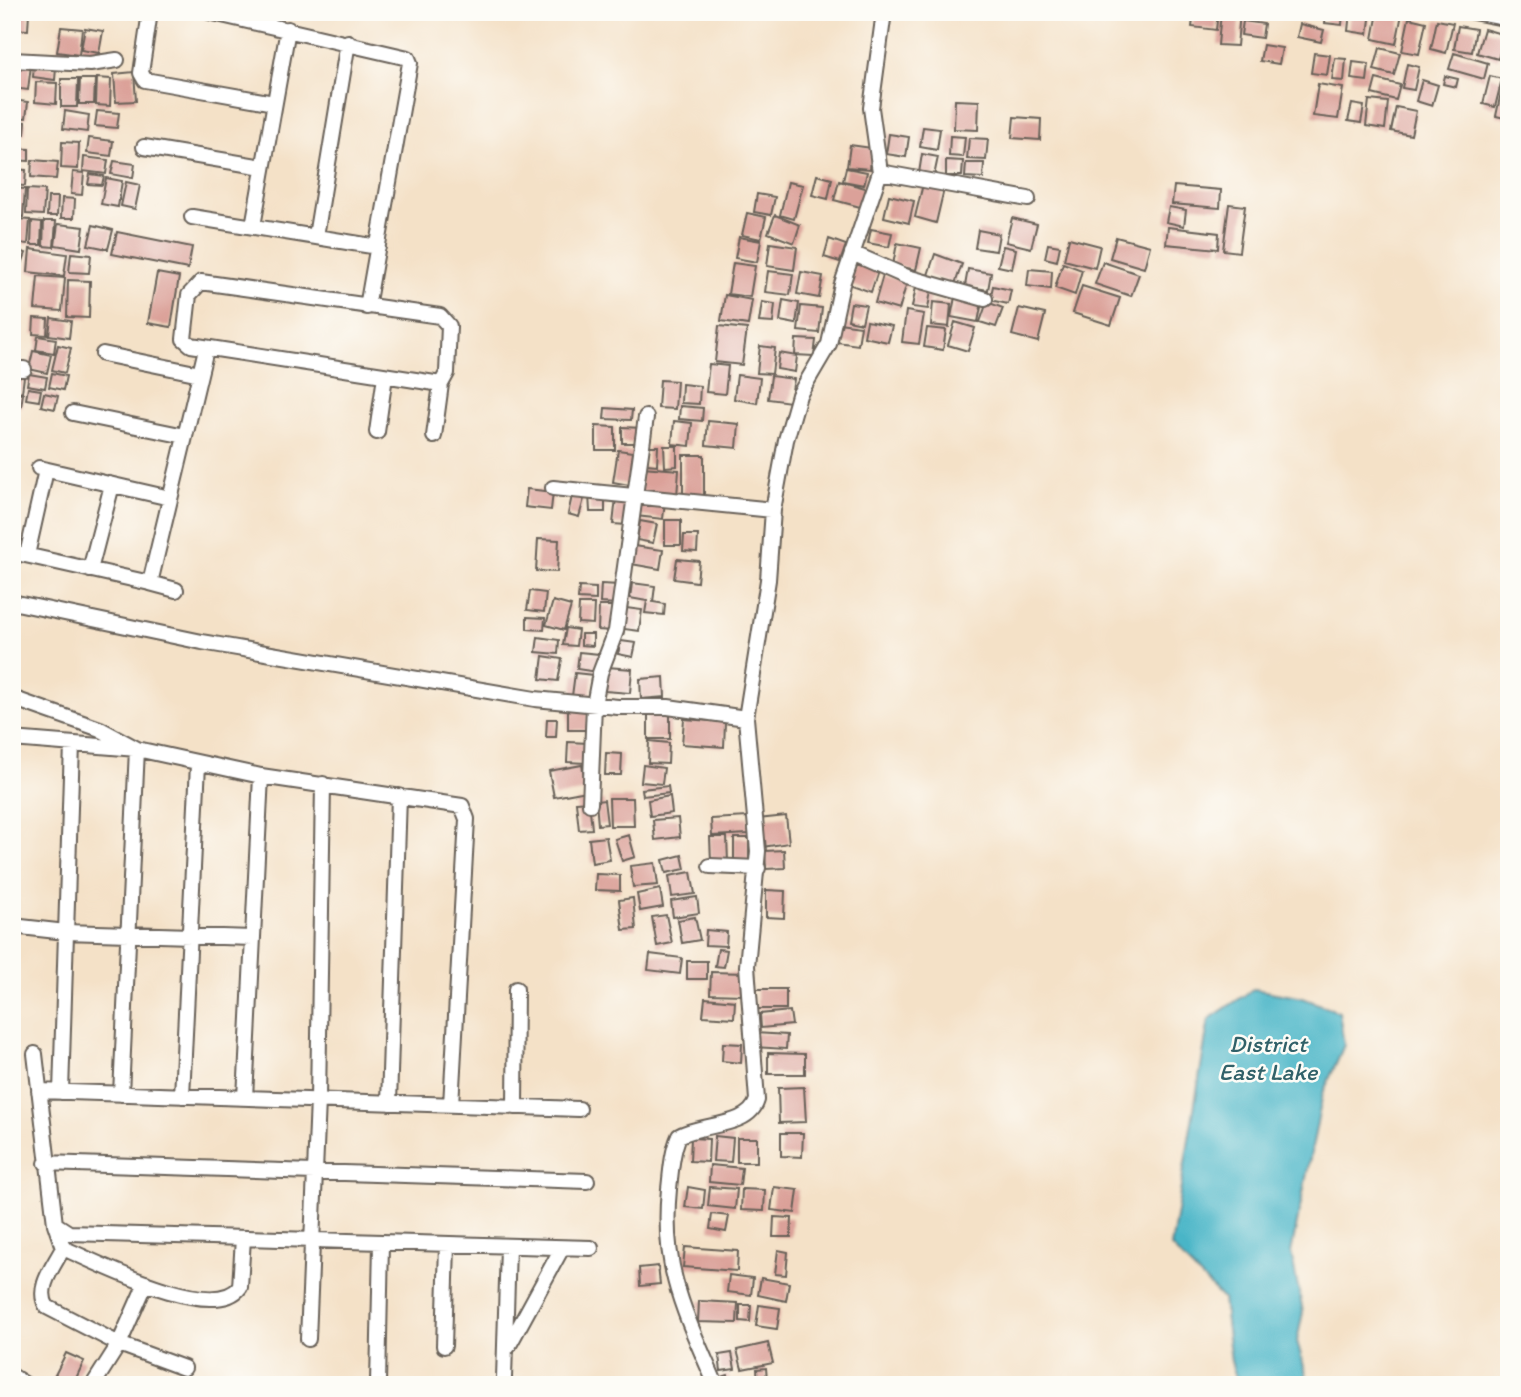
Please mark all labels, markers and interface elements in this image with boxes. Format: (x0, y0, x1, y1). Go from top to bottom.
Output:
water label: District East Lake (1219, 1029, 1319, 1086)

